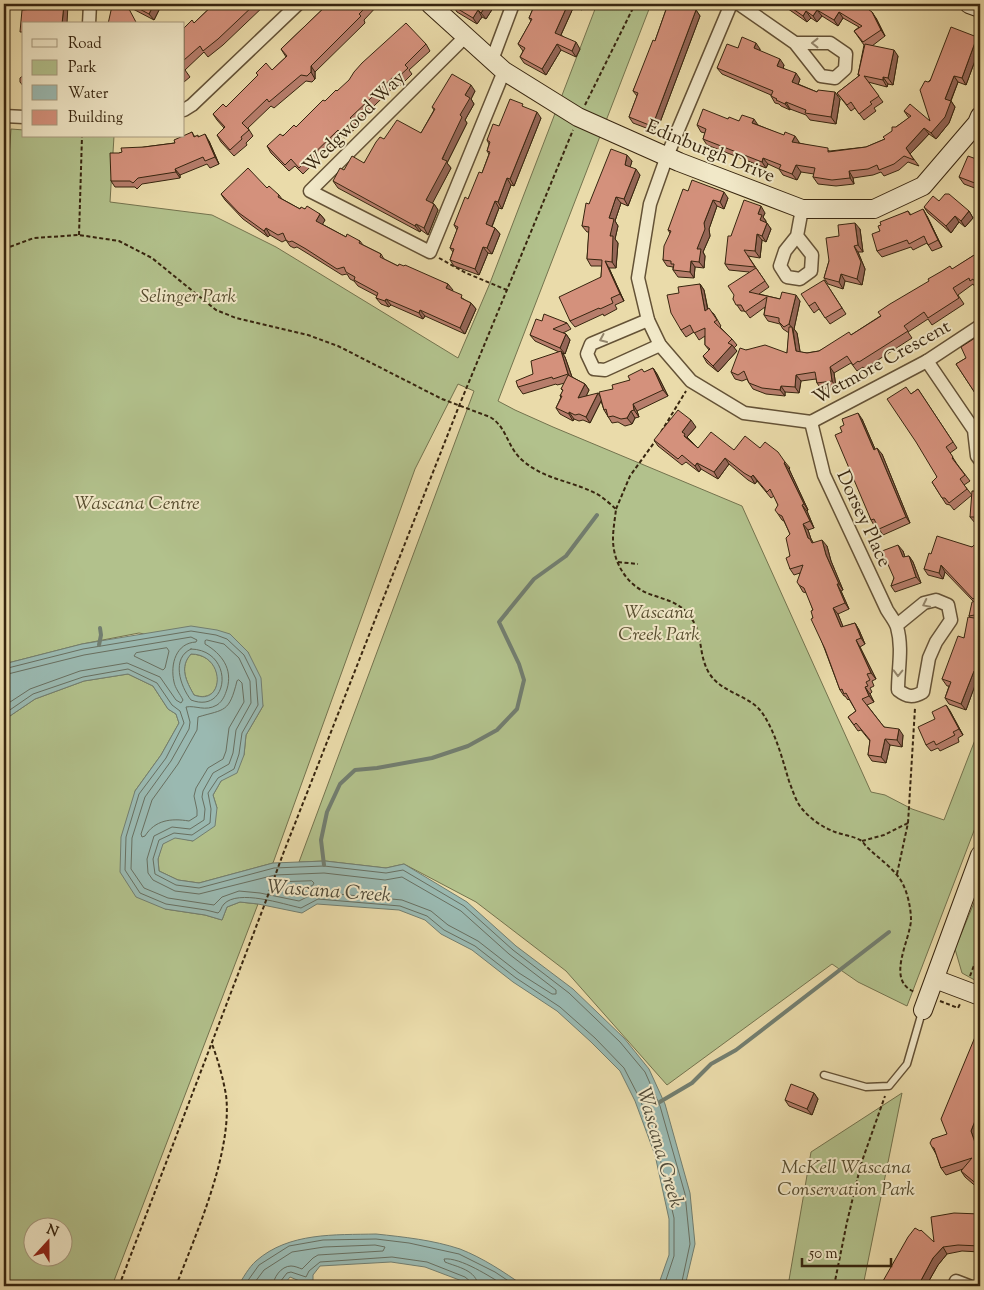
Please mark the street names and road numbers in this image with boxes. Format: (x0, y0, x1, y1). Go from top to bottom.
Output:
street label: Wedgwood Way (297, 65, 412, 180)
street label: Edinburgh Drive (641, 114, 779, 191)
street label: Wetmore Crescent (808, 314, 957, 412)
street label: Dorsey Place (829, 466, 897, 572)

